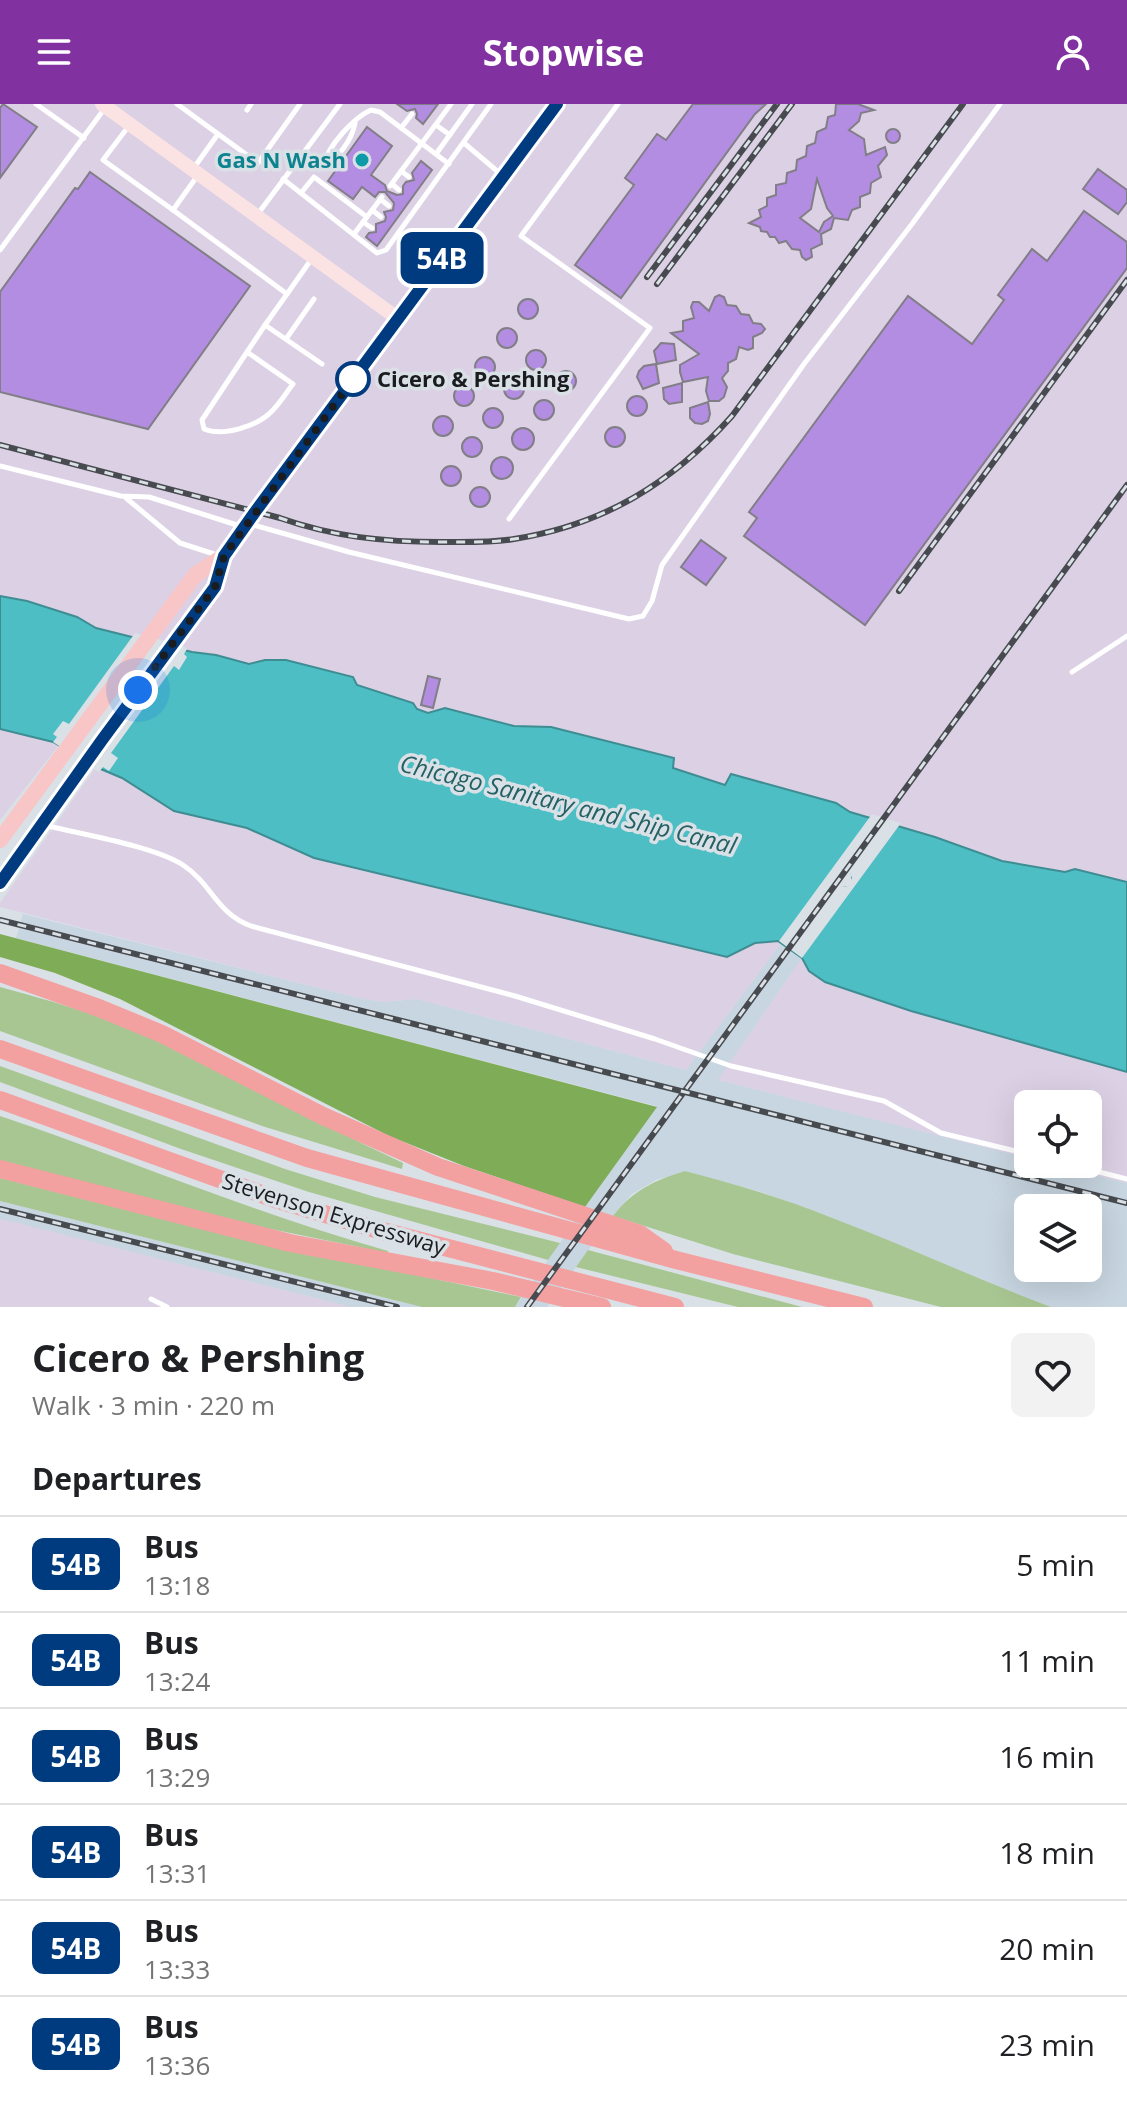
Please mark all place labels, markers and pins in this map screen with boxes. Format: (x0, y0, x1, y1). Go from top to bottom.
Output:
place label: Gas N Wash (217, 144, 346, 174)
marker: Gas N Wash (353, 151, 371, 169)
marker: Cicero & Pershing (336, 362, 370, 396)
place label: Cicero & Pershing (377, 363, 570, 393)

